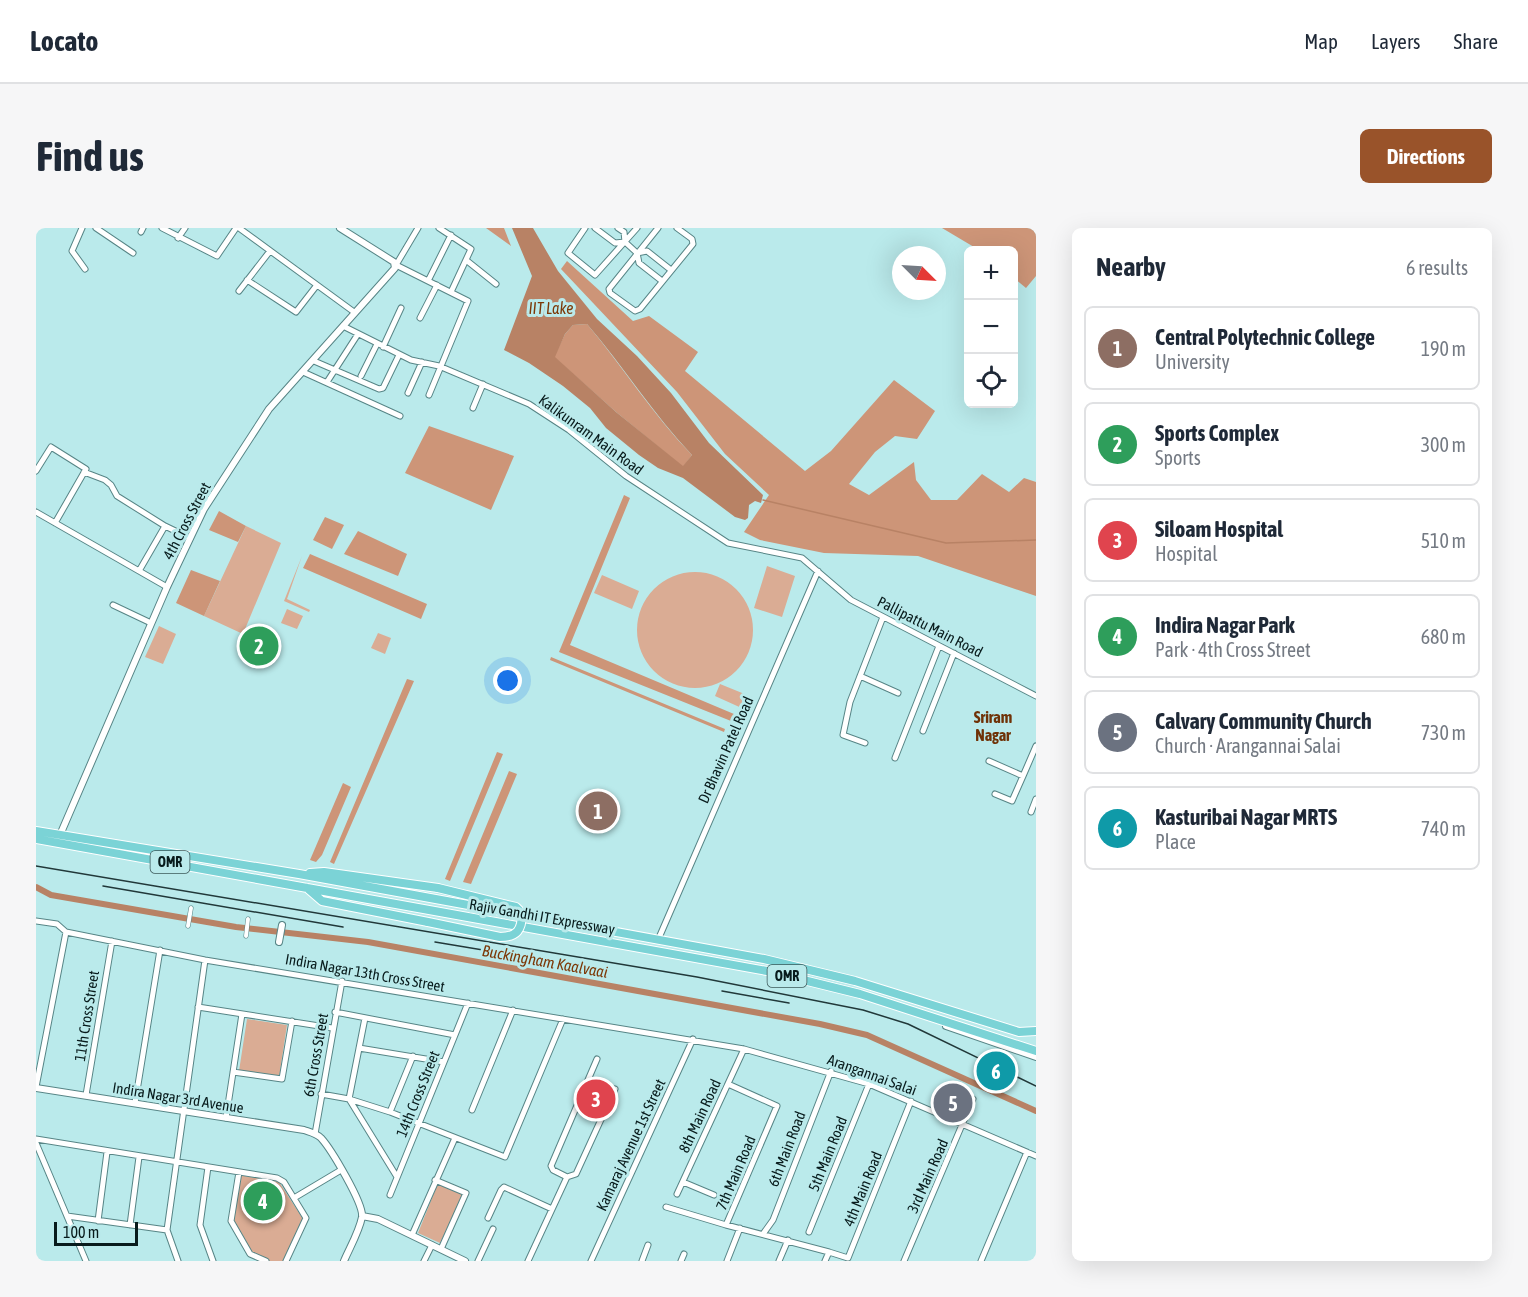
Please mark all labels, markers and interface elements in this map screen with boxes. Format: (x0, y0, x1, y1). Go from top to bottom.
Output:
text: Locato (30, 25, 98, 57)
text: Map (1304, 29, 1338, 53)
text: Layers (1371, 29, 1421, 53)
text: Share (1454, 29, 1498, 53)
button: Directions (1360, 129, 1492, 183)
text: Find us (36, 132, 144, 180)
north arrow (892, 246, 946, 300)
map controls (964, 246, 1018, 408)
button: + (964, 246, 1018, 300)
text: Nearby (1096, 252, 1166, 282)
text: 6 results (1406, 256, 1468, 279)
water label: IIT Lake (529, 299, 574, 317)
button: − (964, 300, 1018, 354)
text: Central Polytechnic College (1155, 324, 1375, 350)
text: 1 (1113, 337, 1122, 360)
text: 190 m (1421, 337, 1466, 360)
text: University (1155, 350, 1230, 373)
button: locate (964, 354, 1018, 408)
street label: Kalikunram Main Road (536, 391, 647, 478)
text: Sports Complex (1155, 420, 1279, 446)
text: 2 (1113, 433, 1122, 456)
text: 300 m (1421, 433, 1466, 456)
text: Sports (1155, 446, 1201, 469)
street label: 4th Cross Street (159, 479, 214, 562)
text: Siloam Hospital (1155, 516, 1283, 542)
text: 3 (1113, 529, 1122, 552)
text: 510 m (1421, 529, 1466, 552)
text: Hospital (1155, 542, 1218, 565)
street label: Pallipattu Main Road (875, 593, 986, 660)
text: Indira Nagar Park (1155, 612, 1295, 638)
pin: 2 (240, 624, 278, 668)
text: 4 (1113, 625, 1122, 648)
text: 680 m (1421, 625, 1466, 648)
text: Park · 4th Cross Street (1155, 638, 1311, 661)
your location (493, 666, 522, 695)
street label: Dr Bhavin Patel Road (694, 694, 757, 806)
district label: Sriram Nagar (974, 708, 1012, 744)
text: Calvary Community Church (1155, 708, 1372, 734)
text: 5 (1113, 721, 1122, 744)
text: 730 m (1421, 721, 1466, 744)
text: Church · Arangannai Salai (1155, 734, 1341, 757)
pin: 1 (578, 788, 618, 834)
text: Kasturibai Nagar MRTS (1155, 804, 1337, 830)
text: 6 (1113, 817, 1122, 840)
text: 740 m (1421, 817, 1466, 840)
text: Place (1155, 830, 1196, 853)
road number: OMR (150, 851, 190, 873)
street label: Rajiv Gandhi IT Expressway (468, 895, 616, 938)
water label: Buckingham Kaalvaai (481, 941, 609, 982)
street label: Indira Nagar 13th Cross Street (284, 950, 446, 995)
road number: OMR (768, 965, 807, 987)
street label: 11th Cross Street (71, 969, 102, 1062)
street label: 6th Cross Street (300, 1012, 331, 1098)
street label: 14th Cross Street (393, 1048, 443, 1139)
pin: 6 (976, 1048, 1016, 1094)
street label: Arangannai Salai (825, 1051, 919, 1099)
pin: 3 (576, 1076, 616, 1122)
street label: Kamaraj Avenue 1st Street (592, 1076, 669, 1213)
street label: 8th Main Road (675, 1076, 724, 1155)
street label: Indira Nagar 3rd Avenue (111, 1079, 245, 1116)
pin: 5 (934, 1080, 972, 1126)
street label: 6th Main Road (764, 1109, 809, 1189)
street label: 5th Main Road (805, 1114, 850, 1194)
street label: 7th Main Road (712, 1133, 759, 1213)
street label: 3rd Main Road (904, 1136, 951, 1215)
street label: 4th Main Road (840, 1149, 885, 1229)
pin: 4 (244, 1178, 282, 1224)
scale bar (54, 1219, 138, 1246)
text: 100 m (63, 1223, 99, 1241)

